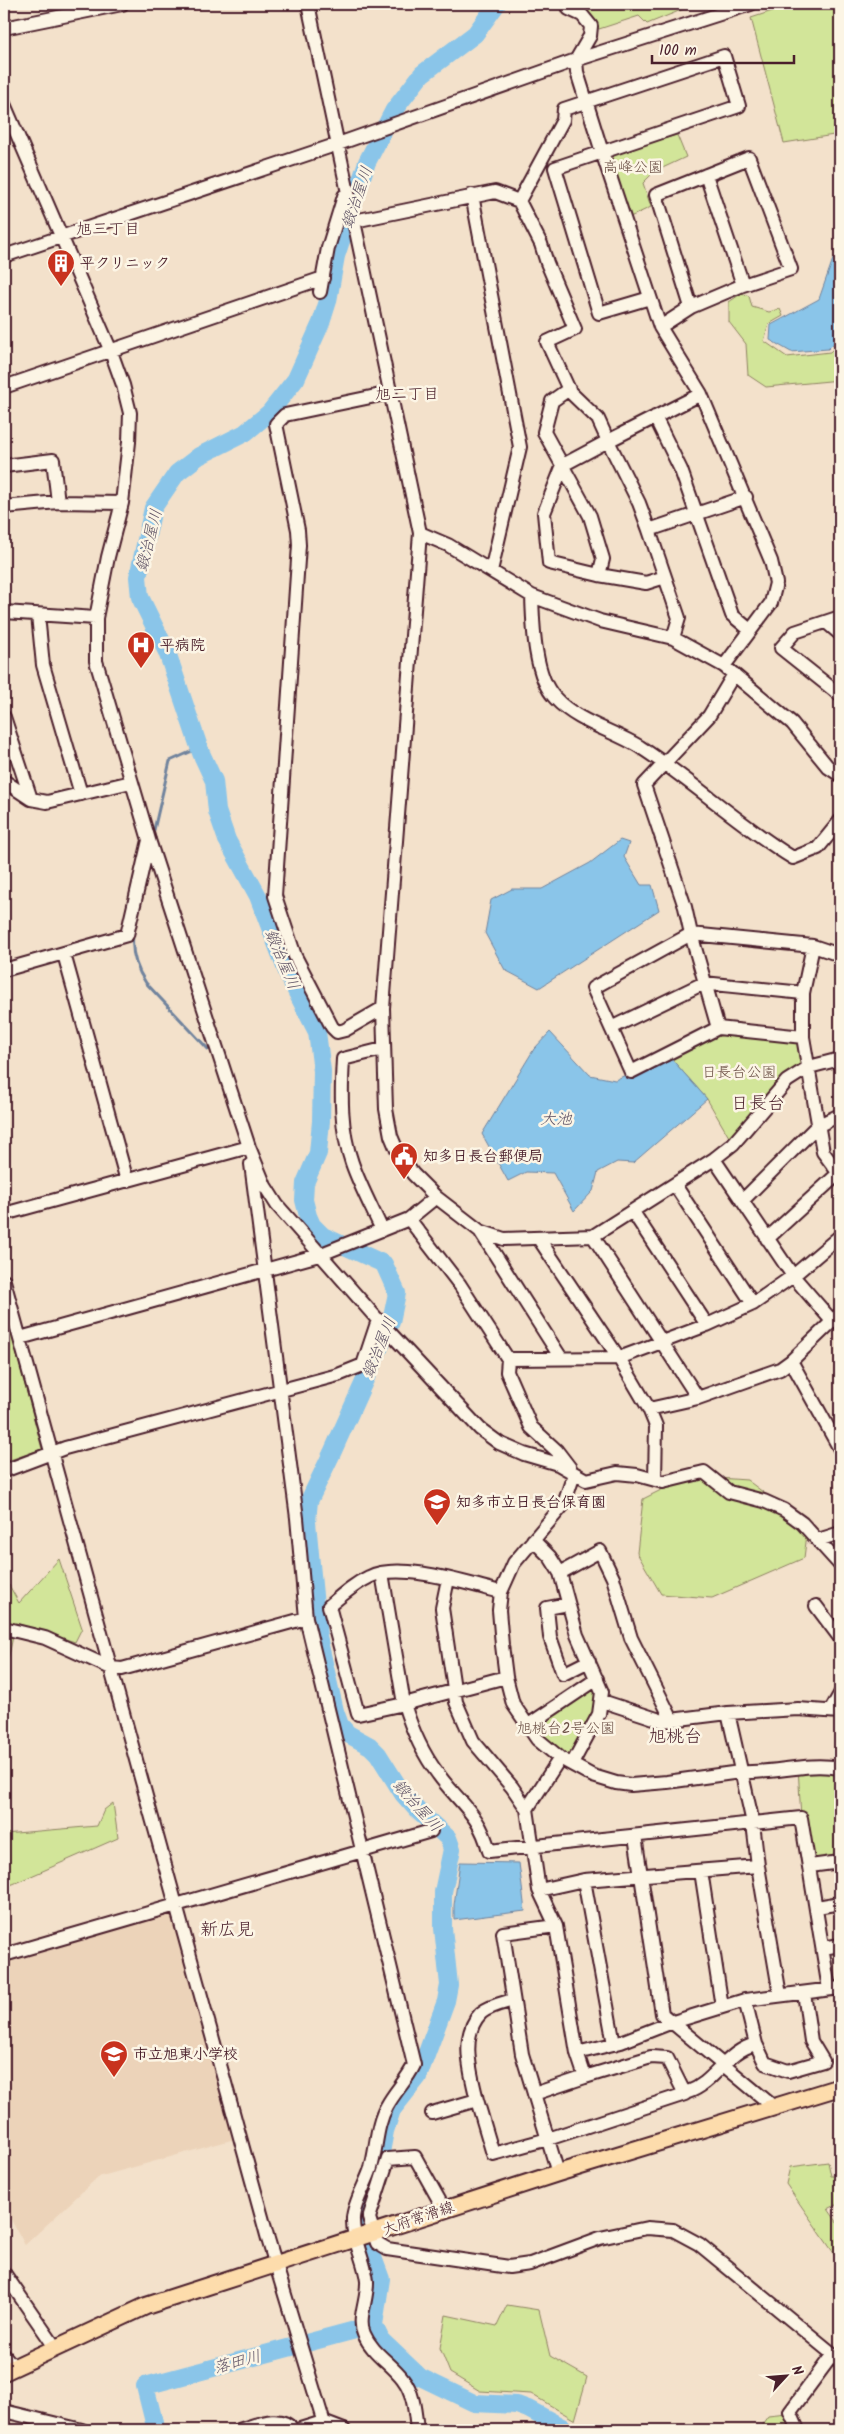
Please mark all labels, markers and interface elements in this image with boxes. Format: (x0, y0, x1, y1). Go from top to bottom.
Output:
scale bar (652, 32, 794, 64)
text: 100 m (659, 39, 697, 63)
park label: 高峰公園 (603, 156, 663, 180)
water label: 鍛治屋川 (335, 163, 380, 232)
district label: 旭三丁目 (76, 217, 140, 242)
building icon: 平クリニック (46, 248, 76, 287)
place label: 平クリニック (80, 252, 170, 276)
district label: 旭二丁目 (375, 382, 439, 407)
water label: 鍛治屋川 (130, 506, 169, 574)
hospital icon: 平病院 (126, 630, 156, 669)
place label: 平病院 (160, 634, 205, 658)
water label: 鍛治屋川 (258, 925, 306, 994)
park label: 日長台公園 (701, 1061, 777, 1085)
district label: 日長台 (731, 1090, 785, 1119)
water label: 大池 (540, 1107, 573, 1132)
public building icon: 知多日長台郵便局 (389, 1141, 419, 1180)
place label: 知多日長台郵便局 (423, 1145, 543, 1169)
water label: 鍛治屋川 (356, 1313, 403, 1382)
school or university icon: 知多市立日長台保育園 (422, 1487, 452, 1526)
place label: 知多市立日長台保育園 (456, 1491, 606, 1515)
park label: 旭桃台2号公園 (517, 1717, 615, 1741)
district label: 旭桃台 (648, 1723, 702, 1752)
water label: 鍛治屋川 (386, 1774, 448, 1838)
district label: 新広見 (200, 1916, 254, 1945)
school or university icon: 市立旭東小学校 (99, 2039, 129, 2078)
place label: 市立旭東小学校 (133, 2043, 238, 2067)
street label: 大府常滑線 (379, 2195, 458, 2243)
water label: 落田川 (211, 2344, 264, 2381)
north arrow (762, 2352, 812, 2402)
text: N (785, 2362, 809, 2380)

